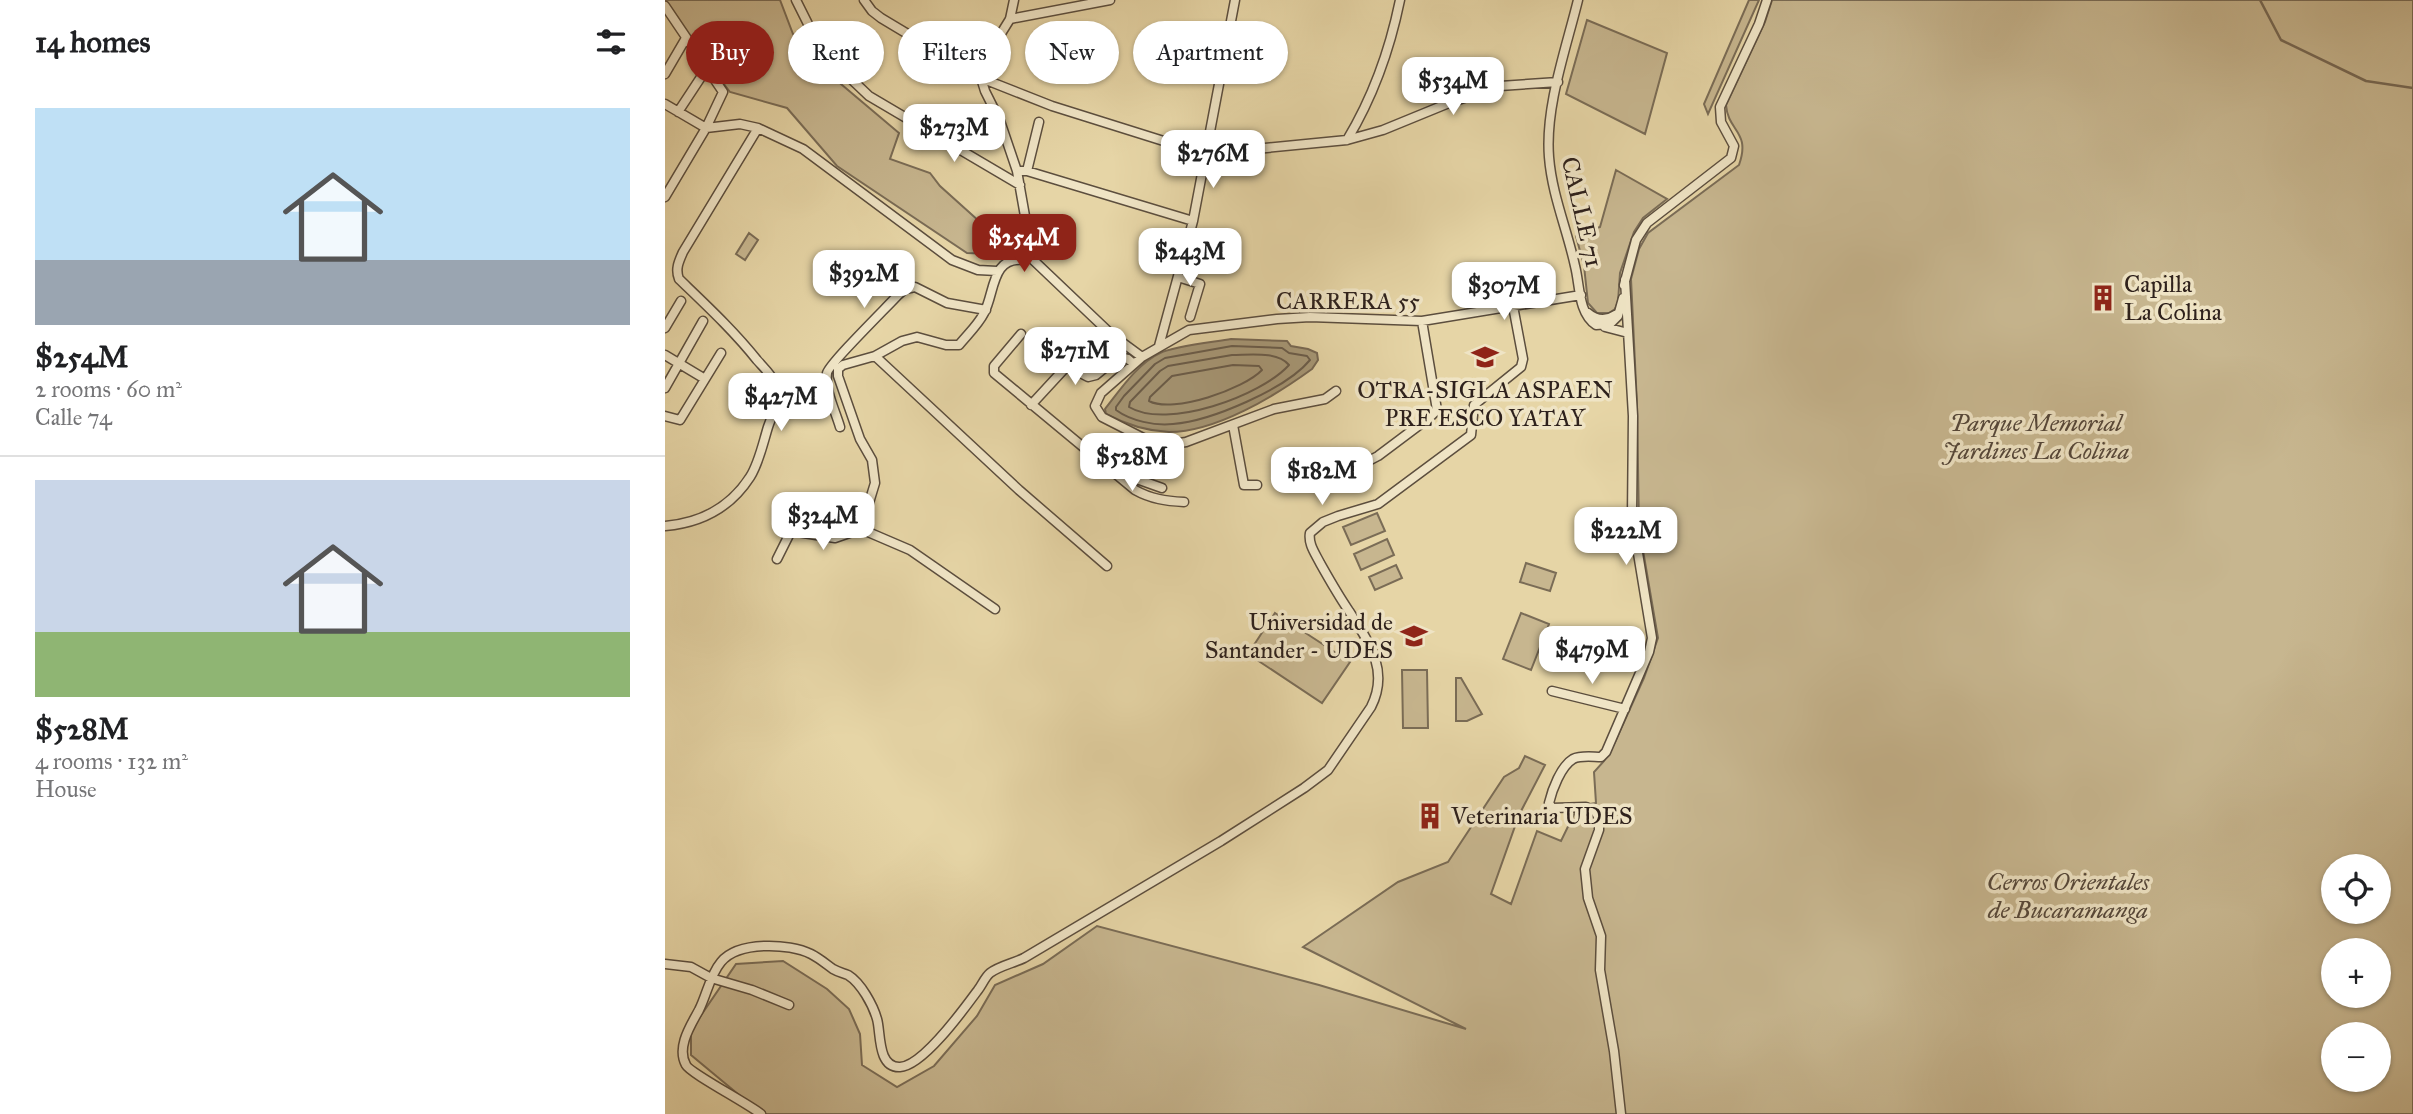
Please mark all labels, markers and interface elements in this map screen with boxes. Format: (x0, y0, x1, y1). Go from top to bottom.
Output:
chip: Buy (686, 21, 774, 84)
chip: Rent (788, 21, 884, 84)
chip: Filters (898, 21, 1011, 84)
chip: New (1025, 21, 1119, 84)
chip: Apartment (1133, 21, 1288, 84)
icon: filters (592, 23, 630, 61)
text: 14 homes (35, 24, 150, 60)
pin: $534M (1404, 58, 1502, 117)
text: $534M (1418, 66, 1488, 94)
pin: $273M (905, 104, 1003, 164)
text: $273M (919, 113, 989, 141)
pin: $276M (1164, 130, 1262, 190)
text: $276M (1177, 139, 1249, 167)
icon: home (270, 154, 396, 280)
street label: CALLE 71 (1555, 154, 1609, 270)
pin: $254M (975, 215, 1073, 274)
text: $254M (988, 223, 1060, 251)
pin: $243M (1141, 229, 1239, 288)
text: $243M (1155, 237, 1225, 265)
pin: $392M (815, 250, 913, 310)
text: $392M (829, 259, 899, 287)
pin: $307M (1455, 262, 1553, 322)
place label: Capilla La Colina (2124, 269, 2223, 327)
text: $307M (1468, 271, 1540, 299)
building icon: Capilla La Colina (2088, 283, 2118, 313)
street label: CARRERA 55 (1276, 286, 1420, 316)
pin: $271M (1026, 328, 1124, 387)
text: $271M (1040, 336, 1110, 364)
text: $254M (35, 339, 128, 375)
school or university icon: OTRA-SIGLA ASPAEN PRE ESCO YATAY (1470, 342, 1500, 372)
pin: $427M (732, 374, 830, 433)
text: 2 rooms · 60 m² (35, 375, 182, 403)
place label: OTRA-SIGLA ASPAEN PRE ESCO YATAY (1357, 375, 1613, 433)
text: $427M (744, 382, 818, 410)
text: Calle 74 (35, 403, 112, 431)
park label: Parque Memorial Jardines La Colina (1941, 408, 2129, 466)
pin: $528M (1083, 434, 1181, 493)
text: $528M (1096, 442, 1168, 470)
pin: $182M (1273, 448, 1371, 507)
text: $182M (1287, 456, 1357, 484)
pin: $324M (774, 492, 872, 552)
text: $324M (788, 501, 858, 529)
pin: $222M (1577, 508, 1675, 567)
text: $222M (1590, 516, 1662, 544)
icon: home (270, 526, 396, 652)
place label: Universidad de Santander - UDES (1205, 607, 1393, 665)
school or university icon: Universidad de Santander - UDES (1399, 621, 1429, 651)
pin: $479M (1543, 626, 1641, 686)
text: $479M (1555, 635, 1629, 663)
text: $528M (35, 711, 129, 747)
text: 4 rooms · 132 m² (35, 747, 188, 775)
text: House (35, 775, 97, 803)
building icon: Veterinaria UDES (1415, 801, 1445, 831)
place label: Veterinaria UDES (1450, 801, 1633, 831)
map controls (2321, 854, 2391, 1092)
button: locate (2321, 854, 2391, 924)
park label: Cerros Orientales de Bucaramanga (1987, 867, 2150, 925)
button: + (2321, 938, 2391, 1008)
button: − (2321, 1022, 2391, 1092)

